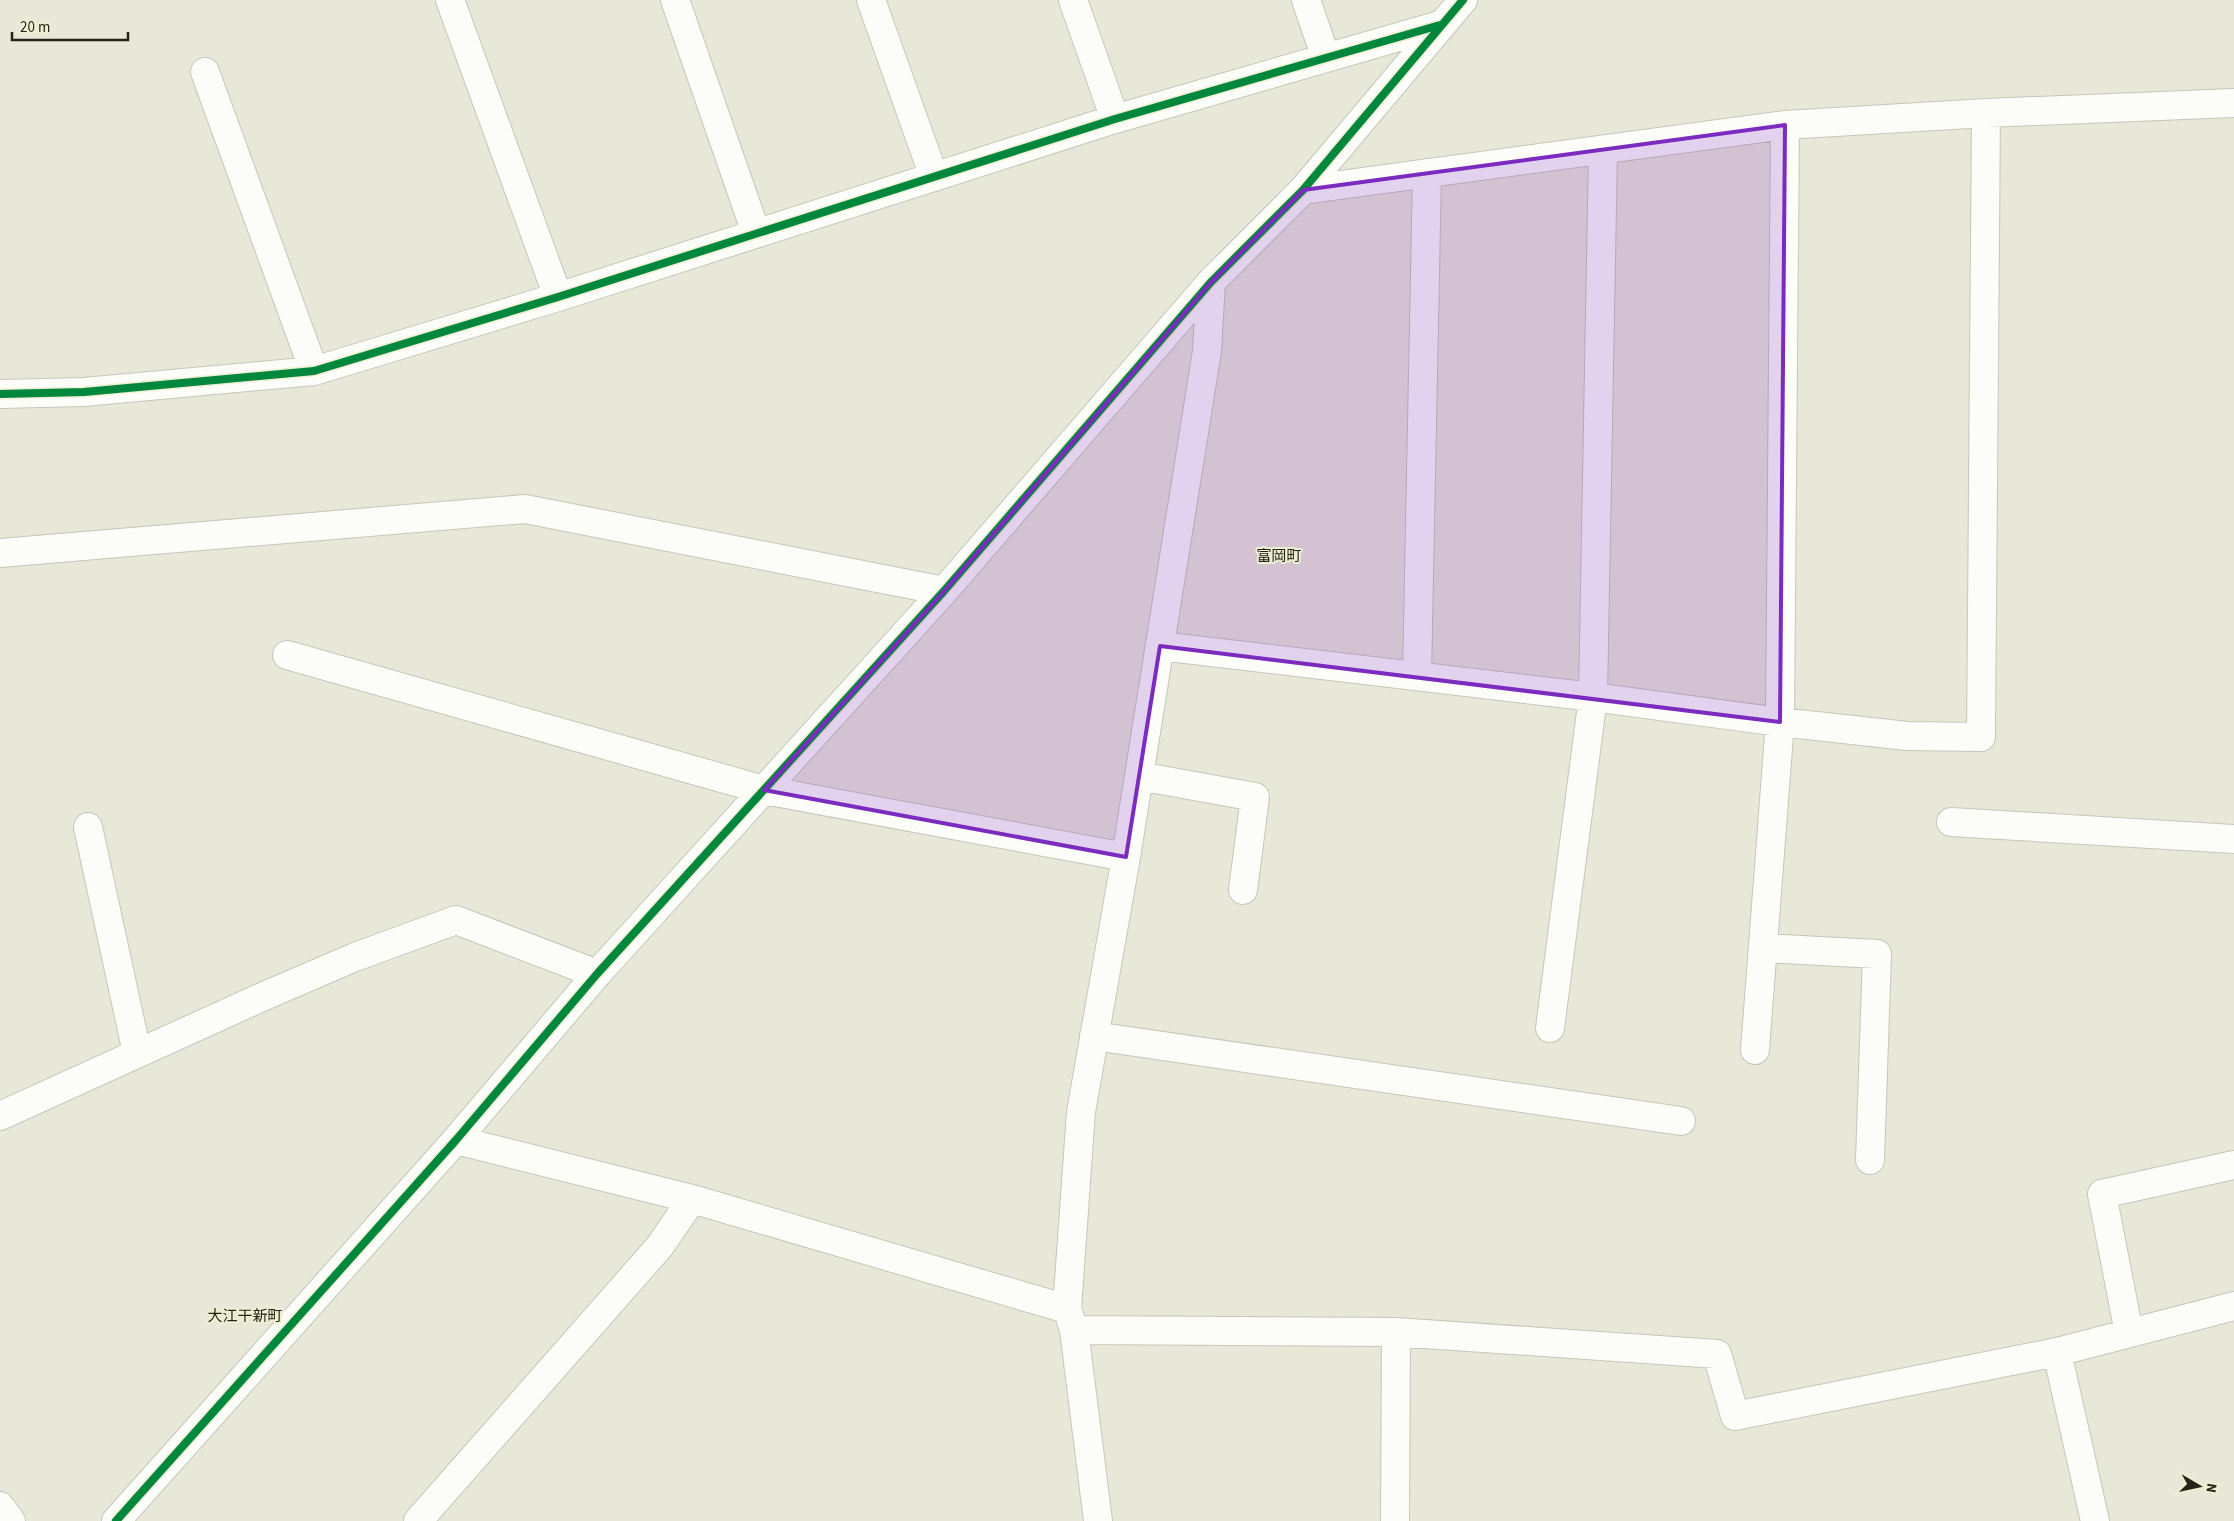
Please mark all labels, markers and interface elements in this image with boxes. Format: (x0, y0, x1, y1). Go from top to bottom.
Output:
scale bar (12, 10, 129, 42)
text: 20 m (20, 17, 50, 38)
district label: 富岡町 (1256, 546, 1302, 567)
district label: 大江干新町 (207, 1306, 283, 1327)
north arrow (2174, 1461, 2224, 1511)
text: N (2200, 1482, 2221, 1494)

